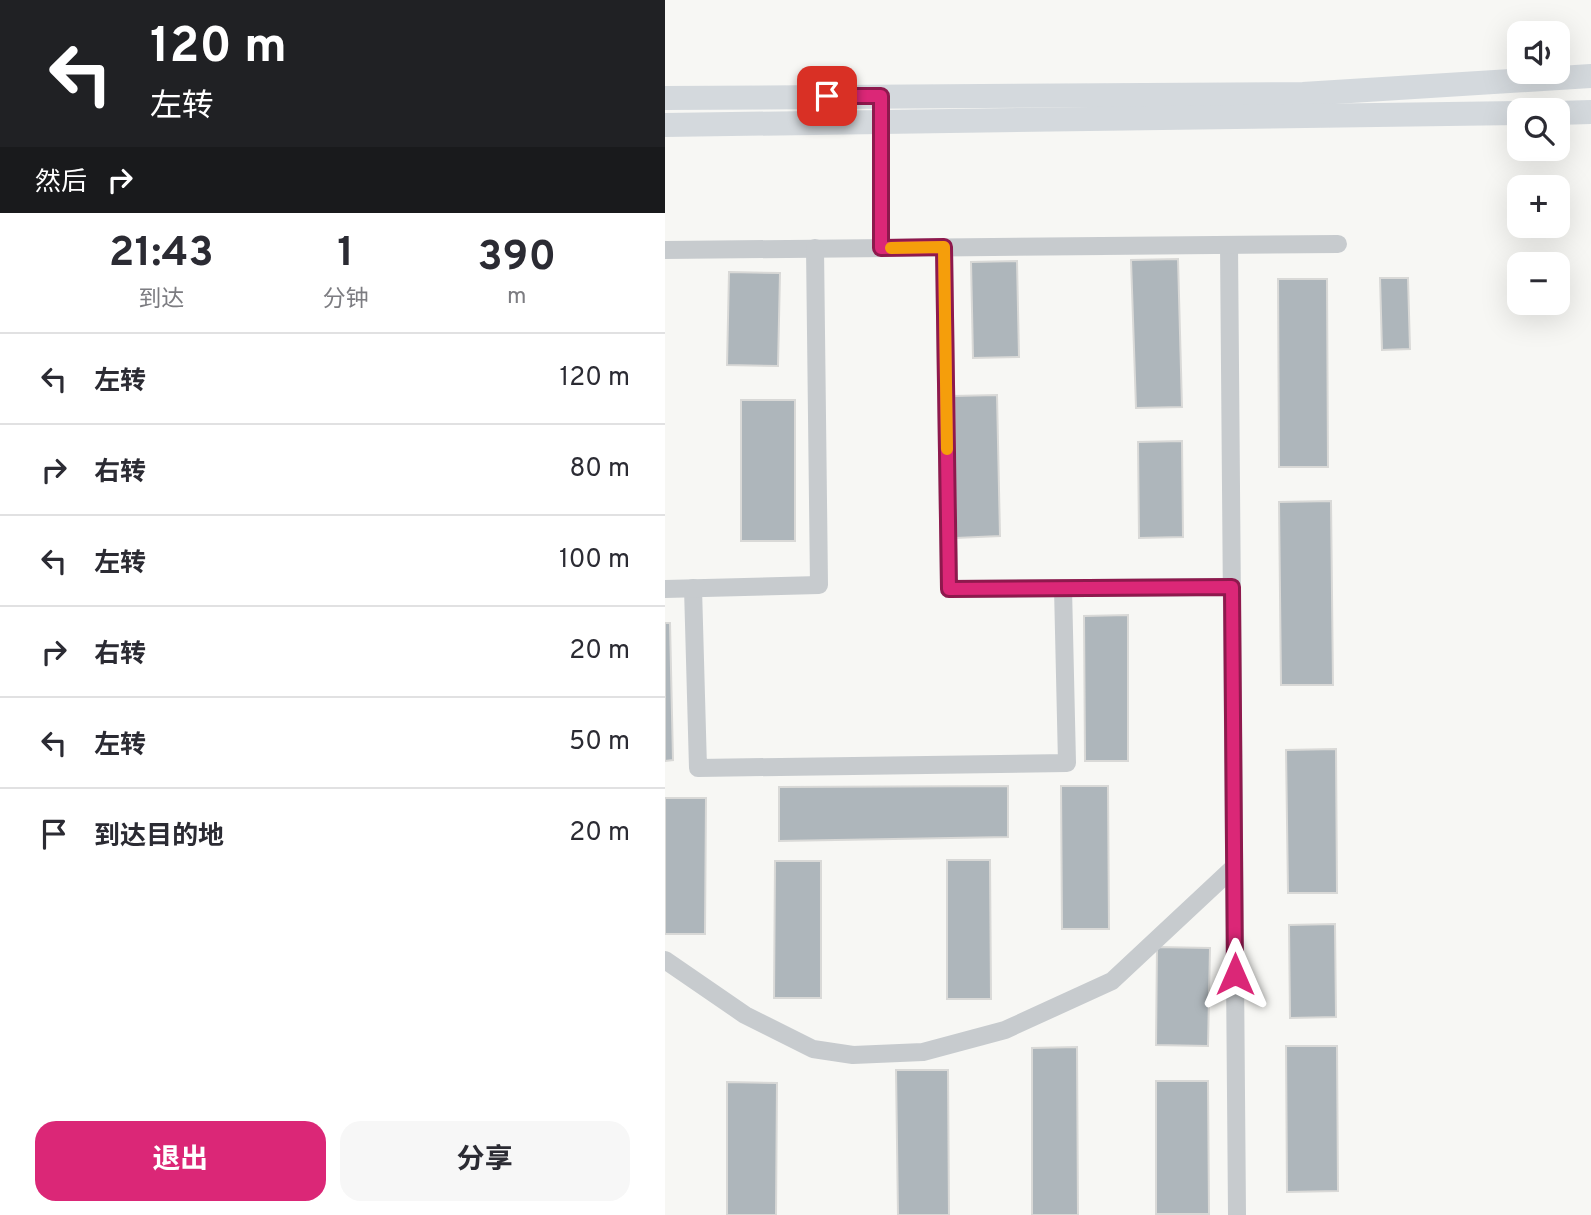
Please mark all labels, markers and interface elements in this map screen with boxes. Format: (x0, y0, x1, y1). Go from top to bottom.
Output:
text: 120 m (150, 18, 287, 80)
map controls (1507, 21, 1570, 315)
button: sound (1507, 21, 1570, 84)
icon: left (35, 28, 126, 119)
pin (797, 66, 857, 126)
icon: arrive (808, 77, 846, 115)
text: 左转 (150, 88, 214, 128)
button: search (1507, 98, 1570, 161)
icon: right (101, 161, 139, 199)
text: 然后 (35, 167, 87, 200)
button: + (1507, 175, 1570, 238)
text: 21:43 (109, 228, 214, 281)
text: 1 (337, 228, 354, 281)
text: 390 (477, 232, 556, 285)
button: − (1507, 252, 1570, 315)
text: m (507, 283, 526, 312)
text: 到达 (138, 286, 184, 315)
text: 分钟 (323, 286, 369, 315)
icon: left (35, 360, 73, 398)
text: 120 m (560, 362, 630, 395)
text: 左转 (94, 366, 146, 399)
icon: right (35, 451, 73, 489)
text: 80 m (570, 453, 630, 486)
text: 右转 (94, 457, 146, 490)
icon: left (35, 542, 73, 580)
text: 100 m (559, 544, 630, 577)
text: 左转 (94, 548, 146, 581)
icon: right (35, 633, 73, 671)
text: 20 m (569, 635, 630, 668)
text: 右转 (94, 639, 146, 672)
icon: left (35, 724, 73, 762)
text: 50 m (569, 726, 630, 759)
text: 左转 (94, 730, 146, 763)
icon: arrive (35, 815, 73, 853)
text: 20 m (569, 817, 630, 850)
text: 到达目的地 (94, 821, 224, 854)
position arrow (1198, 937, 1272, 1011)
button: 退出 (35, 1121, 326, 1201)
button: 分享 (340, 1121, 630, 1201)

